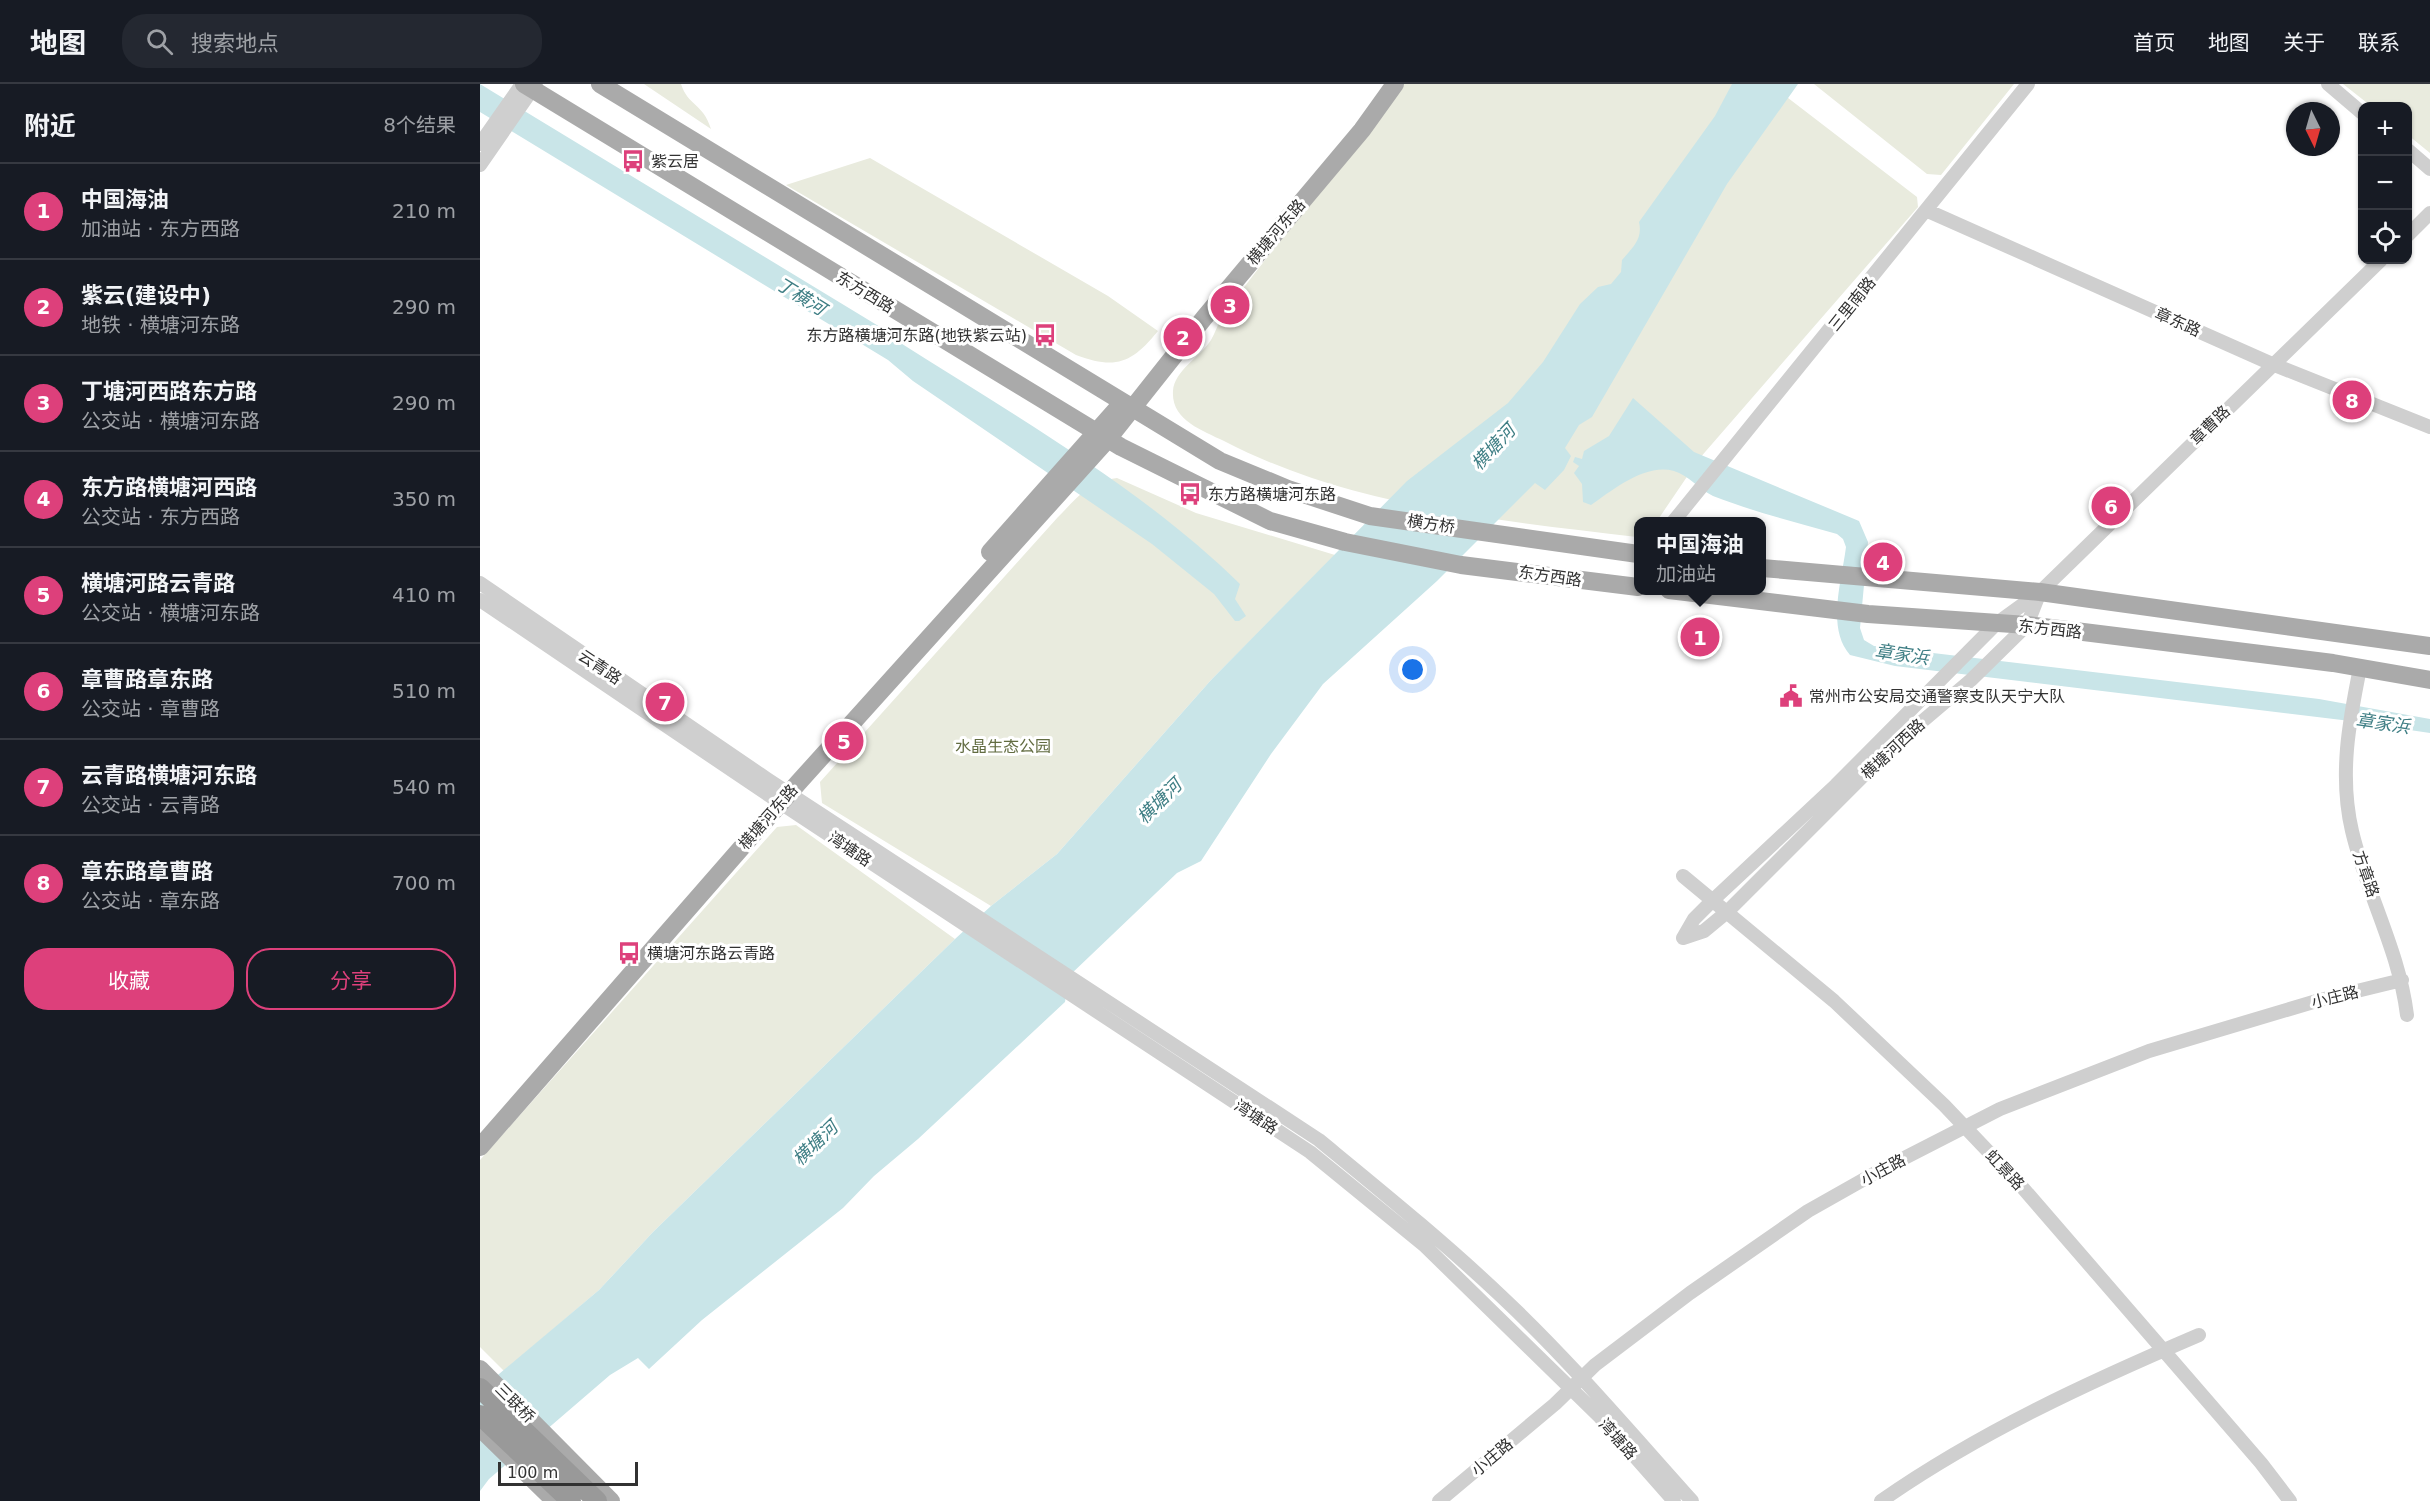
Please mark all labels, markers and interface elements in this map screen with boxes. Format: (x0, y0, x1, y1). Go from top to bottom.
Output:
search box (122, 14, 542, 68)
icon: search (143, 25, 176, 58)
text: 地图 (30, 27, 86, 60)
text: 搜索地点 (191, 31, 279, 56)
text: 首页 (2133, 31, 2175, 55)
text: 地图 (2208, 31, 2250, 55)
text: 关于 (2283, 31, 2325, 55)
text: 联系 (2358, 31, 2400, 55)
north arrow (2286, 102, 2340, 156)
map controls (2358, 102, 2412, 264)
button: + (2358, 102, 2412, 156)
text: 附近 (24, 111, 76, 141)
text: 8个结果 (383, 113, 456, 137)
bus stop icon: 紫云居 (620, 148, 646, 174)
place label: 紫云居 (651, 152, 699, 171)
button: − (2358, 156, 2412, 210)
text: 中国海油 (81, 187, 169, 212)
street label: 横塘河东路 (1243, 195, 1309, 269)
text: 1 (37, 199, 50, 223)
text: 210 m (392, 199, 456, 223)
button: locate (2358, 210, 2412, 264)
text: 加油站 · 东方西路 (81, 217, 240, 241)
street label: 东方西路 (833, 267, 897, 317)
water label: 丁横河 (773, 273, 832, 321)
street label: 三里南路 (1824, 273, 1880, 335)
pin: 3 (1210, 282, 1250, 328)
text: 紫云(建设中) (81, 283, 211, 308)
text: 2 (37, 295, 50, 319)
text: 290 m (392, 295, 456, 319)
street label: 章东路 (2152, 304, 2204, 340)
text: 地铁 · 横塘河东路 (81, 313, 240, 337)
pin: 2 (1164, 314, 1202, 360)
bus stop icon: 东方路横塘河东路(地铁紫云站) (1032, 322, 1058, 348)
place label: 东方路横塘河东路(地铁紫云站) (807, 326, 1027, 345)
pin: 8 (2332, 378, 2372, 422)
text: 丁塘河西路东方路 (81, 379, 257, 404)
text: 3 (37, 391, 50, 415)
text: 290 m (392, 391, 456, 415)
street label: 章曹路 (2186, 401, 2234, 449)
text: 公交站 · 横塘河东路 (81, 409, 260, 433)
water label: 横塘河 (1467, 418, 1521, 474)
text: 东方路横塘河西路 (81, 475, 257, 500)
bus stop icon: 东方路横塘河东路 (1177, 481, 1203, 507)
pin: 6 (2092, 484, 2130, 528)
place label: 东方路横塘河东路 (1208, 485, 1336, 504)
text: 4 (37, 487, 50, 511)
text: 350 m (392, 487, 456, 511)
text: 公交站 · 东方西路 (81, 505, 240, 529)
street label: 横方桥 (1406, 511, 1456, 537)
popup (1634, 517, 1766, 595)
text: 中国海油 (1656, 532, 1744, 557)
pin: 4 (1864, 540, 1902, 584)
street label: 东方西路 (1517, 562, 1583, 590)
text: 加油站 (1656, 562, 1716, 586)
text: 横塘河路云青路 (81, 571, 235, 596)
text: 5 (37, 583, 50, 607)
text: 410 m (392, 583, 456, 607)
text: 公交站 · 横塘河东路 (81, 601, 260, 625)
pin: 1 (1680, 614, 1720, 660)
street label: 东方西路 (2017, 616, 2083, 642)
water label: 章家浜 (1874, 640, 1932, 668)
street label: 云青路 (575, 646, 625, 688)
your location (1398, 655, 1427, 684)
text: 章曹路章东路 (81, 667, 213, 692)
text: 6 (37, 679, 50, 703)
text: 510 m (392, 679, 456, 703)
pin: 7 (646, 680, 684, 724)
public building icon: 常州市公安局交通警察支队天宁大队 (1778, 683, 1804, 709)
place label: 常州市公安局交通警察支队天宁大队 (1809, 687, 2065, 706)
text: 公交站 · 章曹路 (81, 697, 220, 721)
water label: 章家浜 (2355, 709, 2413, 737)
street label: 横塘河西路 (1857, 715, 1929, 783)
pin: 5 (824, 718, 864, 764)
park label: 水晶生态公园 (955, 737, 1051, 756)
text: 云青路横塘河东路 (81, 763, 257, 788)
water label: 横塘河 (1132, 772, 1188, 828)
text: 7 (37, 775, 50, 799)
text: 540 m (392, 775, 456, 799)
street label: 横塘河东路 (735, 781, 801, 853)
text: 公交站 · 云青路 (81, 793, 220, 817)
street label: 湾塘路 (825, 828, 875, 870)
street label: 方章路 (2349, 848, 2383, 900)
text: 章东路章曹路 (81, 859, 213, 884)
text: 8 (37, 871, 50, 895)
text: 700 m (392, 871, 456, 895)
text: 公交站 · 章东路 (81, 889, 220, 913)
bus stop icon: 横塘河东路云青路 (616, 940, 642, 966)
place label: 横塘河东路云青路 (647, 944, 775, 963)
button: 收藏 (24, 948, 234, 1010)
button: 分享 (246, 948, 456, 1010)
street label: 小庄路 (2309, 982, 2361, 1012)
street label: 湾塘路 (1231, 1096, 1281, 1138)
water label: 横塘河 (788, 1115, 844, 1169)
street label: 虹景路 (1982, 1146, 2028, 1194)
street label: 小庄路 (1857, 1150, 1909, 1190)
street label: 三联桥 (491, 1379, 539, 1427)
street label: 湾塘路 (1595, 1415, 1641, 1463)
street label: 小庄路 (1468, 1434, 1516, 1480)
scale bar (498, 1459, 638, 1486)
text: 100 m (507, 1463, 558, 1482)

